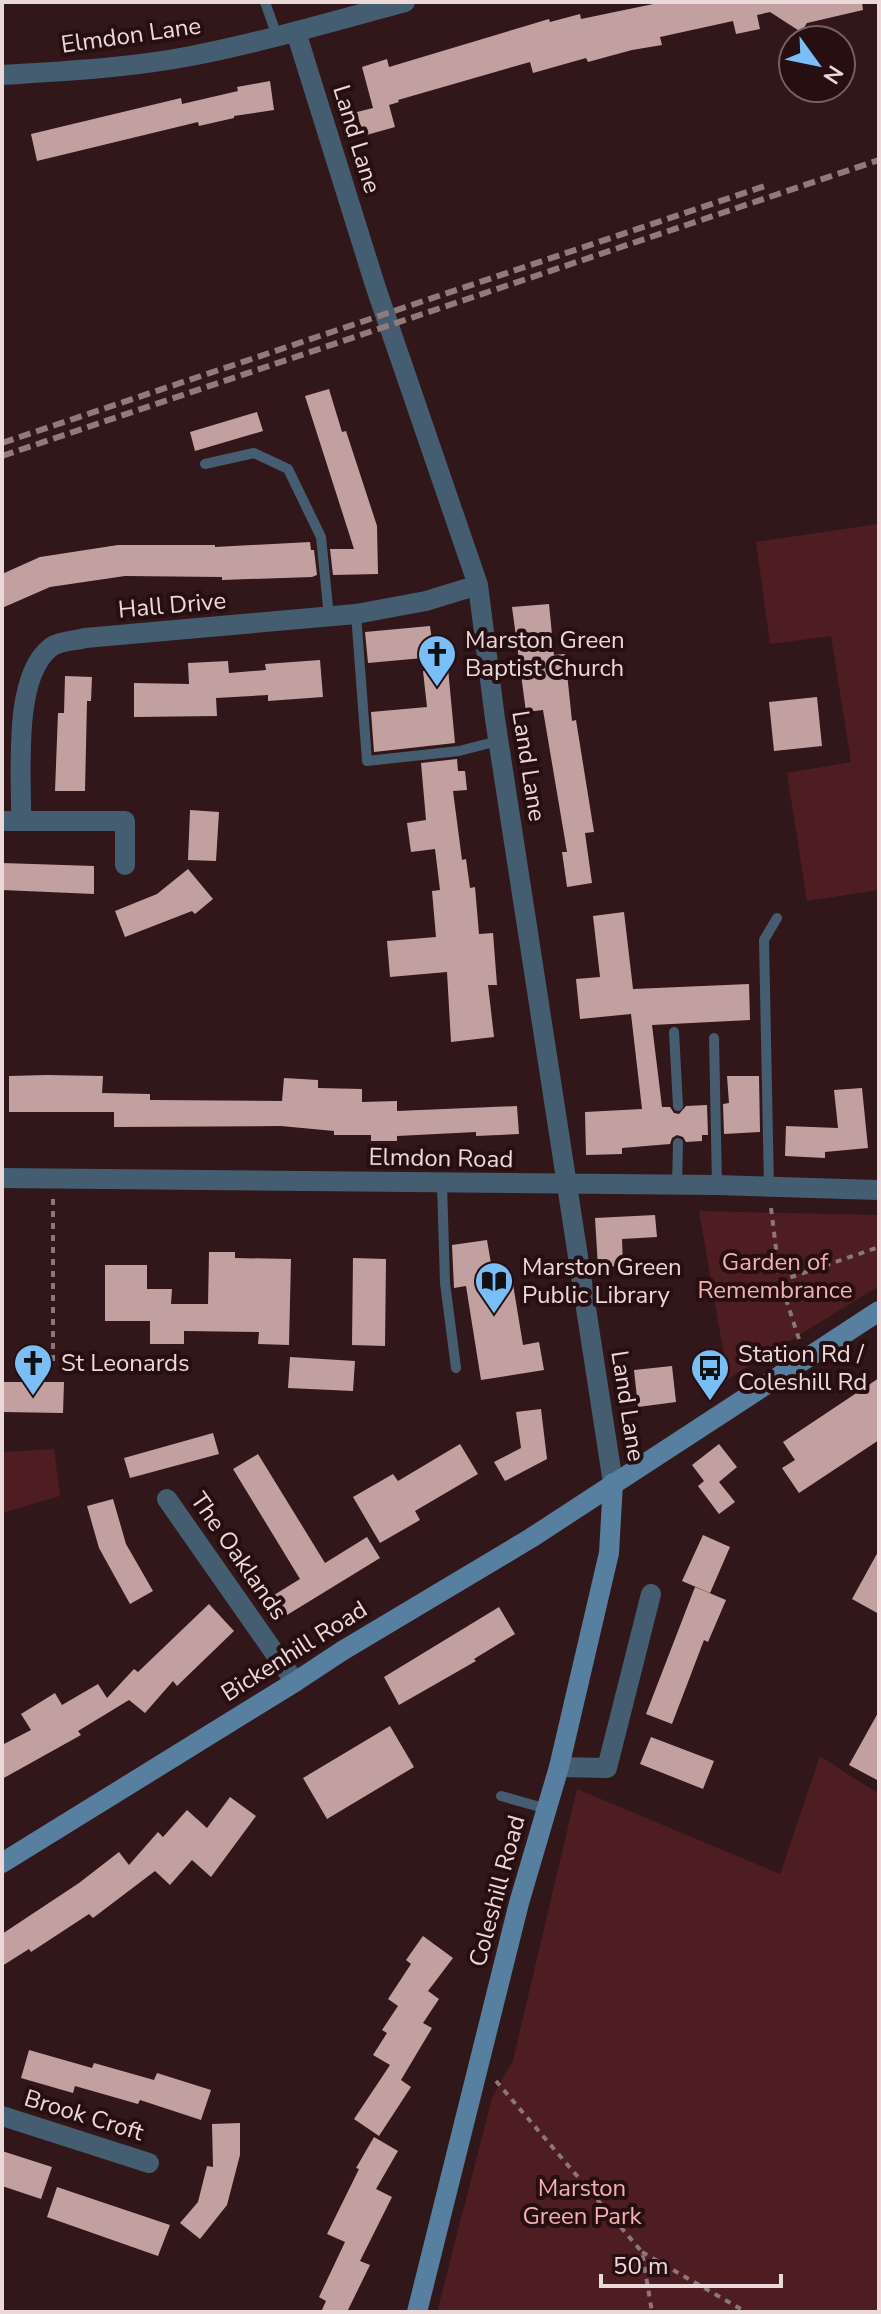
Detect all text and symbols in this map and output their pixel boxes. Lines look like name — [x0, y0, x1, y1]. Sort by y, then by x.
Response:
street label: Elmdon Lane — [59, 9, 203, 61]
north arrow — [777, 24, 857, 104]
text: N — [816, 59, 850, 89]
street label: Land Lane — [325, 81, 389, 197]
street label: Hall Drive — [117, 584, 227, 626]
place label: Marston Green Baptist Church — [465, 624, 625, 684]
church icon: Marston Green Baptist Church — [416, 633, 458, 688]
street label: Land Lane — [504, 708, 554, 824]
street label: Elmdon Road — [368, 1141, 514, 1175]
park label: Garden of Remembrance — [698, 1246, 852, 1306]
place label: Marston Green Public Library — [522, 1251, 682, 1311]
library icon: Marston Green Public Library — [473, 1260, 515, 1315]
place label: Station Rd / Coleshill Rd — [738, 1338, 867, 1398]
church icon: St Leonards — [12, 1342, 54, 1397]
place label: St Leonards — [61, 1347, 190, 1379]
bus stop icon: Station Rd / Coleshill Rd — [689, 1347, 731, 1402]
street label: Land Lane — [603, 1348, 653, 1464]
street label: The Oaklands — [183, 1486, 295, 1626]
street label: Bickenhill Road — [215, 1593, 373, 1709]
street label: Coleshill Road — [461, 1812, 533, 1970]
street label: Brook Croft — [20, 2082, 148, 2148]
park label: Marston Green Park — [522, 2172, 643, 2232]
scale bar — [601, 2238, 781, 2288]
text: 50 m — [613, 2250, 669, 2282]

